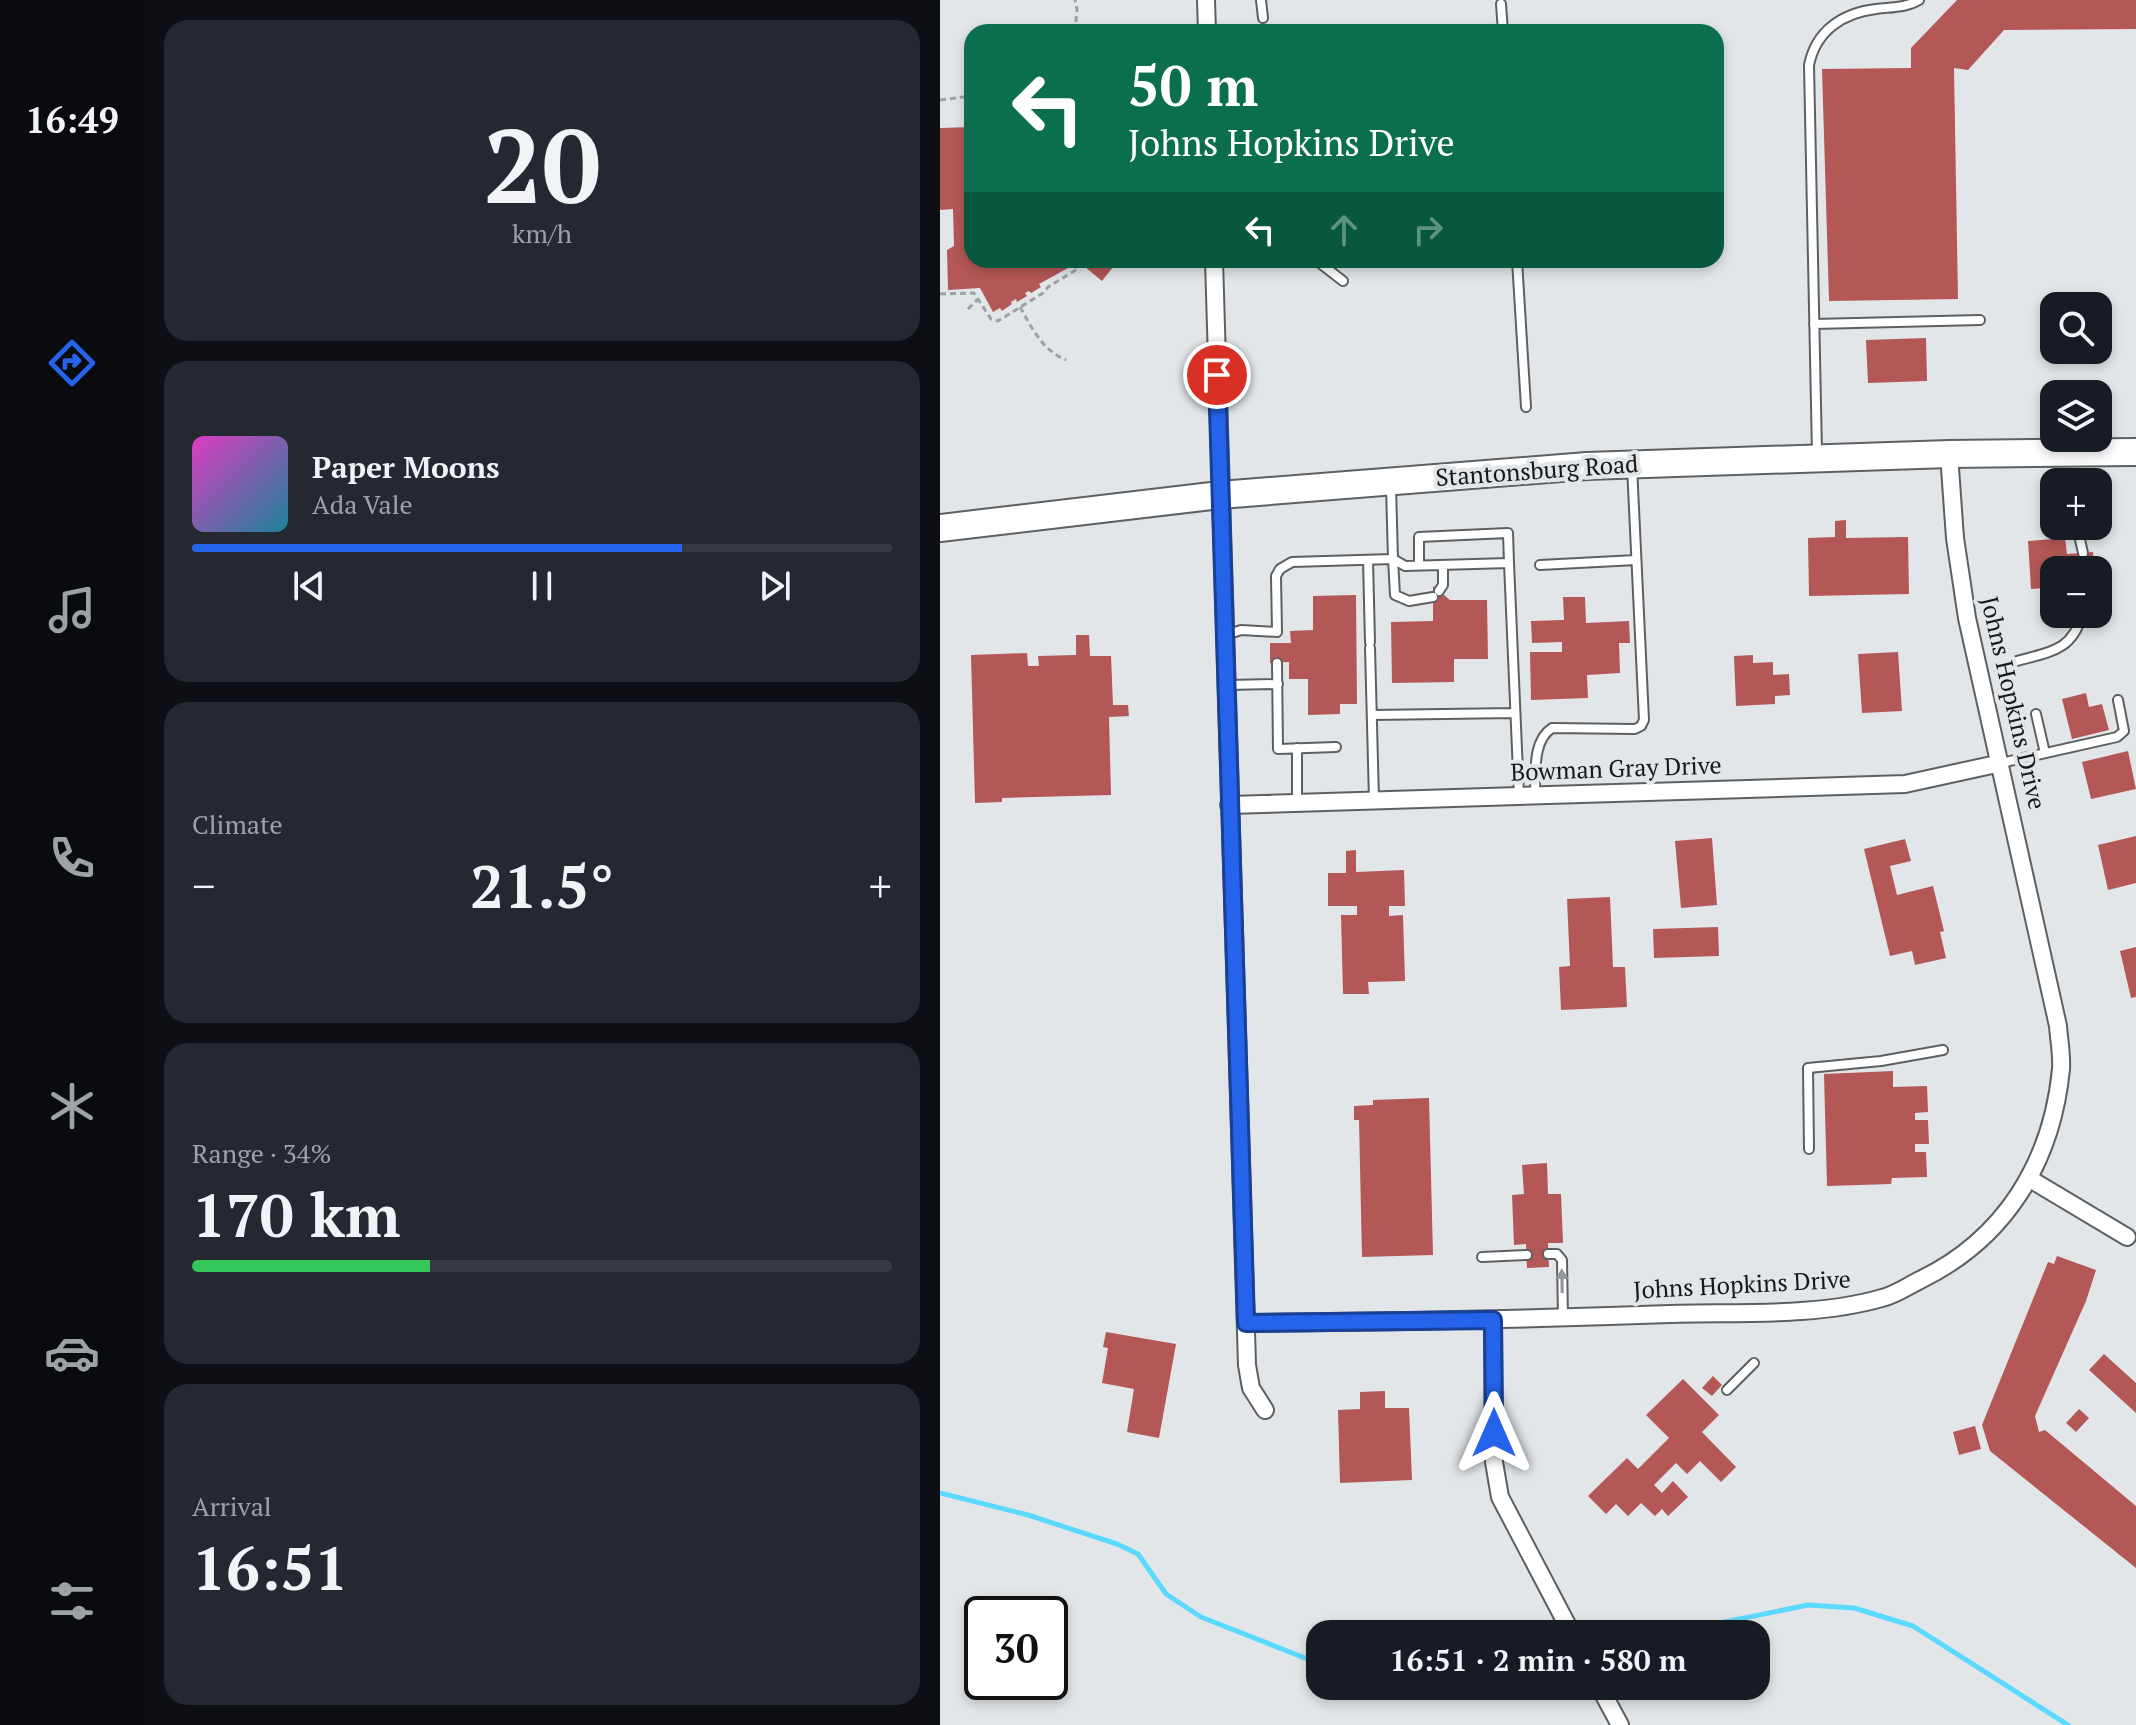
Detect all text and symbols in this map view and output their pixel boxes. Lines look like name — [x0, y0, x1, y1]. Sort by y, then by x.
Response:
text: 50 m — [1128, 48, 1258, 122]
icon: left — [996, 56, 1100, 160]
text: 20 — [483, 95, 601, 233]
text: 16:49 — [25, 96, 119, 143]
text: Johns Hopkins Drive — [1128, 119, 1455, 166]
icon: left — [1238, 208, 1282, 252]
icon: ahead — [1322, 208, 1366, 252]
icon: right — [1406, 208, 1450, 252]
text: km/h — [512, 216, 572, 250]
map controls — [2040, 292, 2112, 628]
button: search — [2040, 292, 2112, 364]
icon: directions — [44, 335, 100, 391]
pin — [1183, 341, 1251, 409]
icon: arrive — [1195, 353, 1239, 397]
button: layers — [2040, 380, 2112, 452]
text: Paper Moons — [312, 447, 500, 487]
street label: Stantonsburg Road — [1435, 447, 1639, 493]
button: + — [2040, 468, 2112, 540]
text: Ada Vale — [312, 487, 413, 521]
button: − — [2040, 556, 2112, 628]
icon: previous — [287, 564, 331, 608]
icon: pause — [520, 564, 564, 608]
icon: next — [753, 564, 797, 608]
icon: music — [44, 582, 100, 638]
street label: Johns Hopkins Drive — [1974, 593, 2054, 812]
street label: Bowman Gray Drive — [1510, 748, 1722, 788]
text: Climate — [192, 807, 283, 841]
icon: phone — [44, 830, 100, 886]
text: 21.5° — [470, 846, 614, 925]
text: − — [192, 856, 215, 915]
text: + — [869, 856, 892, 915]
icon: climate — [44, 1078, 100, 1134]
text: Range · 34% — [192, 1136, 331, 1170]
text: 170 km — [192, 1175, 400, 1254]
street label: Johns Hopkins Drive — [1632, 1262, 1851, 1306]
one-way arrow — [1556, 1268, 1568, 1293]
icon: car — [44, 1325, 100, 1381]
position arrow — [1452, 1391, 1536, 1475]
text: Arrival — [192, 1489, 272, 1523]
text: 16:51 — [192, 1528, 348, 1607]
icon: filters — [44, 1573, 100, 1629]
speed limit sign: 30 — [964, 1596, 1068, 1700]
text: 16:51 · 2 min · 580 m — [1390, 1640, 1686, 1680]

